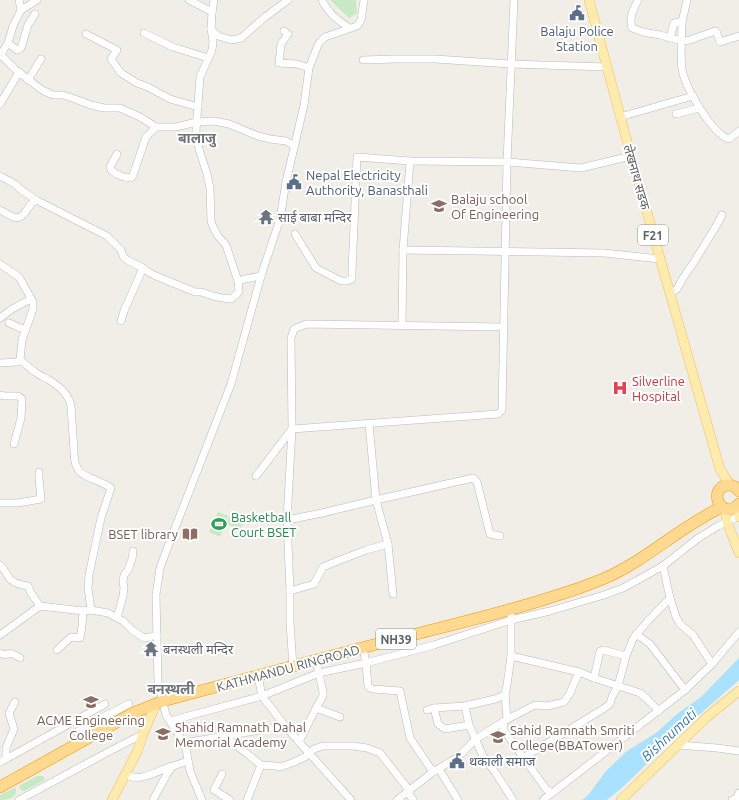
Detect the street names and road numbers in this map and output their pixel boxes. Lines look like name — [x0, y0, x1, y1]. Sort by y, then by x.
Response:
street label: लेखनाथ सडक — [621, 143, 653, 212]
road number: F21 — [638, 225, 668, 245]
road number: NH39 — [376, 629, 416, 649]
street label: KATHMANDU RINGROAD — [215, 642, 361, 694]

